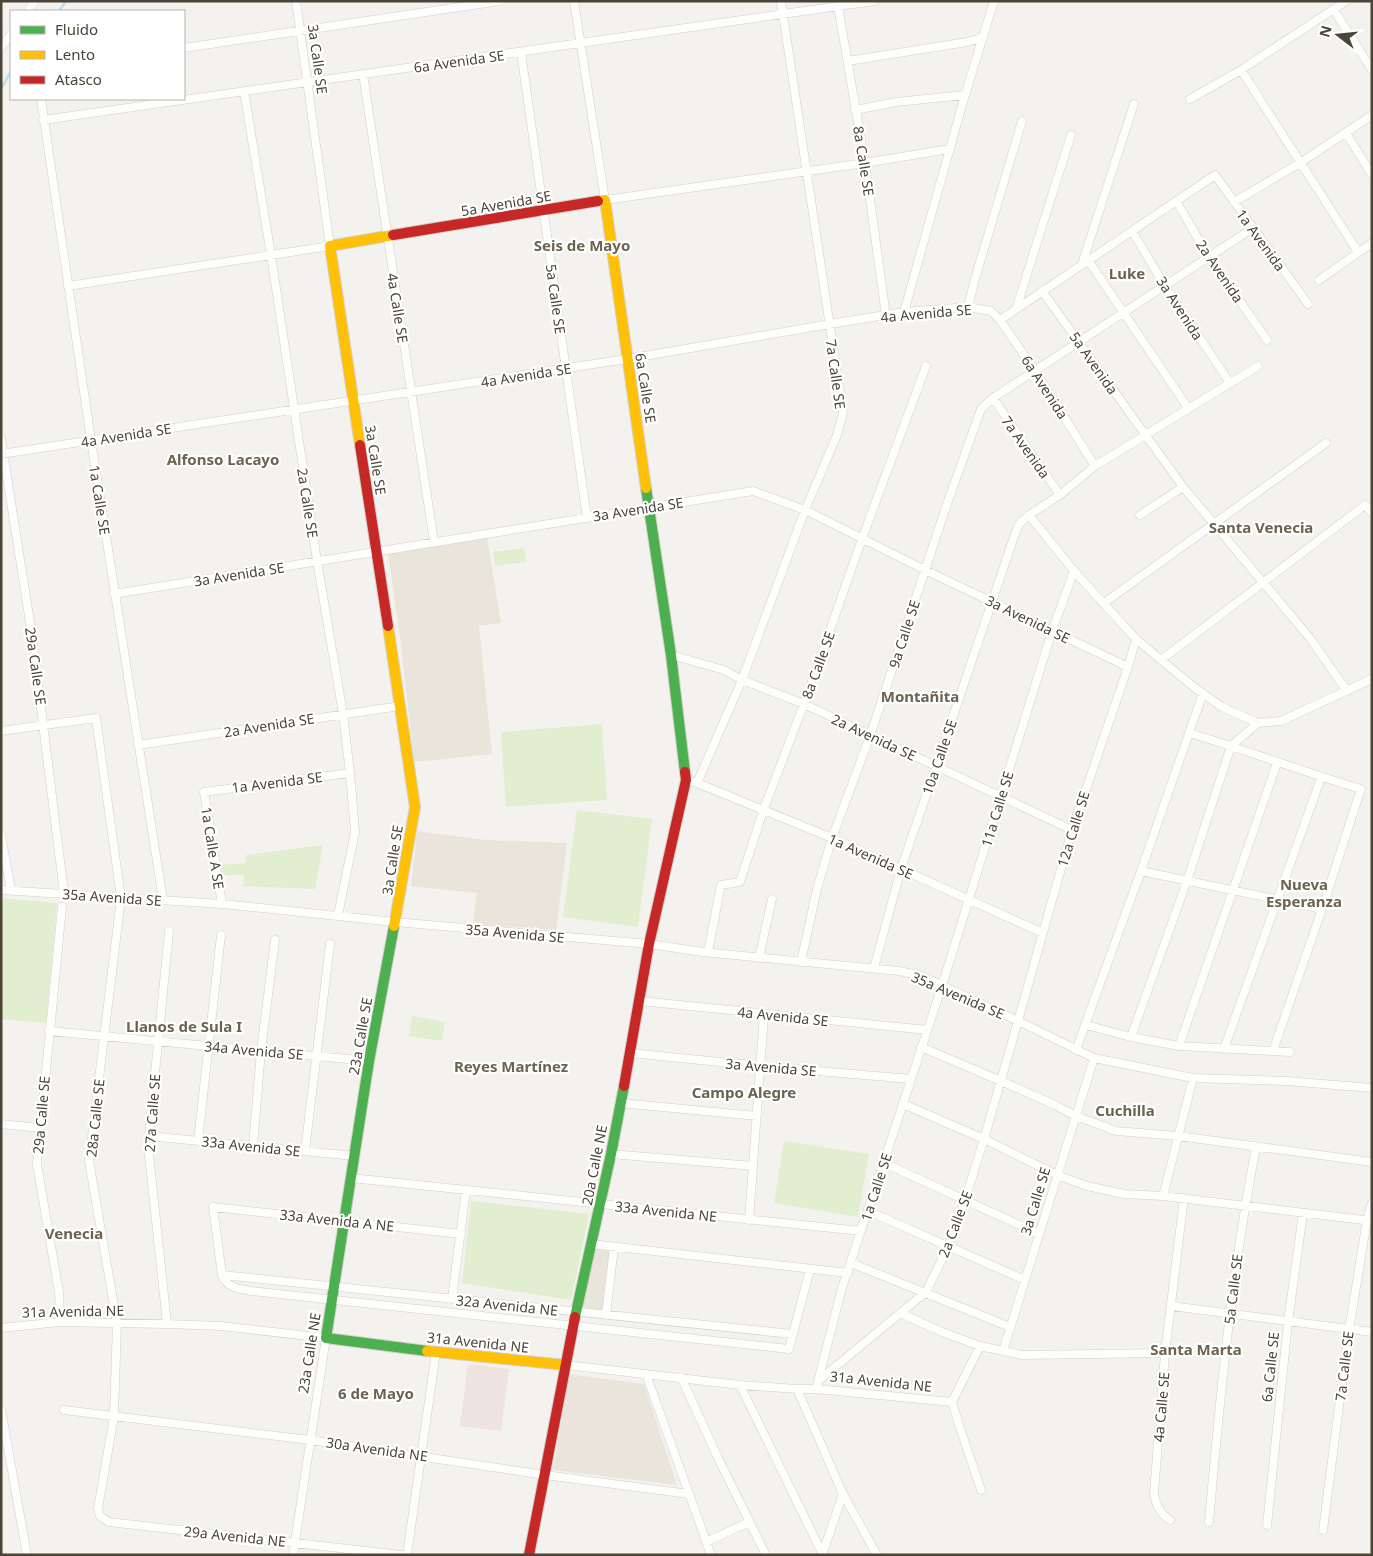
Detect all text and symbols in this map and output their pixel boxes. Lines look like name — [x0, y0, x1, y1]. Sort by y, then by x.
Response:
legend — [10, 10, 185, 100]
north arrow — [1313, 10, 1363, 60]
text: Fluido — [55, 19, 98, 39]
street label: 3a Calle SE — [304, 23, 332, 95]
text: N — [1314, 23, 1336, 39]
text: Lento — [55, 44, 95, 64]
street label: 6a Avenida SE — [412, 45, 506, 77]
text: Atasco — [55, 69, 102, 89]
street label: 8a Calle SE — [849, 125, 879, 197]
street label: 5a Avenida SE — [459, 186, 553, 220]
street label: 1a Avenida — [1232, 205, 1290, 275]
district label: Seis de Mayo — [534, 235, 630, 255]
street label: 2a Avenida — [1192, 236, 1248, 306]
street label: 5a Calle SE — [542, 263, 570, 335]
district label: Luke — [1109, 263, 1145, 283]
street label: 4a Calle SE — [383, 272, 413, 344]
street label: 3a Avenida — [1152, 273, 1208, 343]
street label: 4a Avenida SE — [880, 300, 972, 326]
street label: 5a Avenida — [1066, 328, 1122, 398]
street label: 7a Calle SE — [822, 338, 850, 410]
street label: 6a Calle SE — [631, 352, 661, 424]
street label: 6a Avenida — [1017, 352, 1073, 422]
street label: 4a Avenida SE — [479, 358, 573, 392]
street label: 7a Avenida — [998, 412, 1054, 482]
street label: 4a Avenida SE — [79, 418, 173, 452]
street label: 3a Calle SE — [361, 424, 391, 496]
district label: Alfonso Lacayo — [167, 449, 279, 469]
street label: 1a Calle SE — [85, 464, 115, 536]
street label: 2a Calle SE — [293, 467, 323, 539]
street label: 3a Avenida SE — [591, 492, 685, 526]
district label: Santa Venecia — [1209, 517, 1313, 537]
street label: 3a Avenida SE — [192, 557, 286, 591]
street label: 3a Avenida SE — [983, 590, 1073, 648]
street label: 9a Calle SE — [884, 598, 924, 670]
street label: 29a Calle SE — [21, 626, 51, 706]
street label: 8a Calle SE — [797, 629, 839, 701]
district label: Montañita — [881, 686, 959, 706]
street label: 2a Avenida SE — [222, 708, 316, 742]
street label: 2a Avenida SE — [829, 709, 919, 765]
street label: 10a Calle SE — [917, 717, 961, 797]
street label: 1a Avenida SE — [231, 767, 323, 797]
street label: 11a Calle SE — [976, 769, 1018, 849]
street label: 12a Calle SE — [1052, 789, 1094, 869]
street label: 1a Calle A SE — [197, 806, 229, 890]
street label: 3a Calle SE — [377, 824, 407, 896]
street label: 1a Avenida SE — [825, 829, 917, 883]
district label: Nueva Esperanza — [1266, 874, 1342, 911]
street label: 35a Avenida SE — [62, 884, 162, 910]
street label: 35a Avenida SE — [465, 919, 565, 947]
street label: 35a Avenida SE — [909, 967, 1007, 1023]
street label: 23a Calle SE — [344, 996, 376, 1076]
street label: 4a Avenida SE — [737, 1002, 829, 1030]
district label: Llanos de Sula I — [126, 1016, 242, 1036]
street label: 34a Avenida SE — [204, 1036, 304, 1064]
street label: 3a Avenida SE — [725, 1054, 817, 1080]
district label: Reyes Martínez — [454, 1056, 568, 1076]
street label: 27a Calle SE — [140, 1073, 164, 1153]
street label: 29a Calle SE — [28, 1075, 54, 1155]
street label: 28a Calle SE — [81, 1078, 109, 1158]
district label: Campo Alegre — [692, 1082, 796, 1102]
district label: Cuchilla — [1095, 1100, 1155, 1120]
street label: 20a Calle NE — [577, 1123, 611, 1207]
street label: 33a Avenida SE — [201, 1131, 301, 1161]
street label: 1a Calle SE — [856, 1151, 896, 1223]
street label: 3a Calle SE — [1016, 1165, 1054, 1237]
street label: 2a Calle SE — [934, 1188, 976, 1260]
street label: 33a Avenida NE — [614, 1196, 718, 1226]
street label: 33a Avenida A NE — [279, 1205, 395, 1235]
district label: Venecia — [45, 1223, 103, 1243]
street label: 5a Calle SE — [1219, 1253, 1247, 1325]
street label: 32a Avenida NE — [455, 1290, 559, 1320]
street label: 31a Avenida NE — [22, 1301, 124, 1321]
street label: 23a Calle NE — [293, 1311, 325, 1395]
street label: 31a Avenida NE — [426, 1327, 530, 1357]
street label: 7a Calle SE — [1330, 1330, 1358, 1402]
street label: 6a Calle SE — [1257, 1331, 1283, 1403]
district label: Santa Marta — [1150, 1339, 1242, 1359]
street label: 31a Avenida NE — [829, 1366, 933, 1396]
street label: 4a Calle SE — [1148, 1371, 1174, 1443]
district label: 6 de Mayo — [338, 1383, 414, 1403]
street label: 30a Avenida NE — [325, 1432, 429, 1466]
street label: 29a Avenida NE — [183, 1521, 287, 1551]

